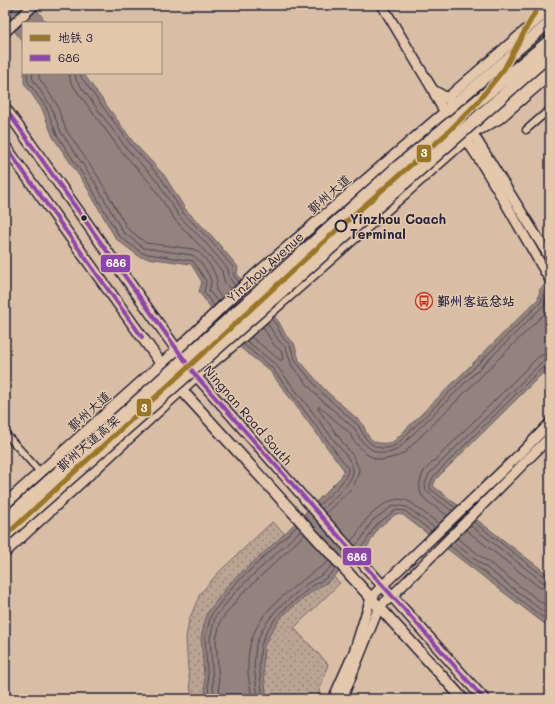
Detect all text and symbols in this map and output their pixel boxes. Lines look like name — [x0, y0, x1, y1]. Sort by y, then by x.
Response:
legend — [22, 22, 162, 74]
text: 地铁 3 — [58, 29, 93, 45]
text: 686 — [58, 49, 80, 65]
line badge: 3 — [416, 144, 432, 163]
text: 3 — [421, 145, 428, 160]
street label: 鄞州大道 — [303, 170, 354, 217]
place label: Yinzhou Coach Terminal — [350, 210, 447, 242]
unlabelled marker — [79, 213, 89, 223]
marker: Yinzhou Coach Terminal — [334, 219, 348, 233]
street label: Yinzhou Avenue — [222, 227, 307, 306]
line badge: 686 — [100, 254, 131, 273]
text: 686 — [106, 255, 126, 270]
bus stop icon: 鄞州客运总站 — [414, 291, 434, 311]
place label: 鄞州客运总站 — [437, 292, 515, 309]
street label: Ningnan Road South — [200, 361, 296, 468]
street label: 鄞州大道 — [64, 387, 114, 434]
line badge: 3 — [136, 398, 152, 417]
text: 3 — [141, 400, 148, 415]
street label: 鄞州大道高架 — [53, 411, 123, 475]
line badge: 686 — [342, 547, 372, 566]
text: 686 — [347, 549, 367, 564]

